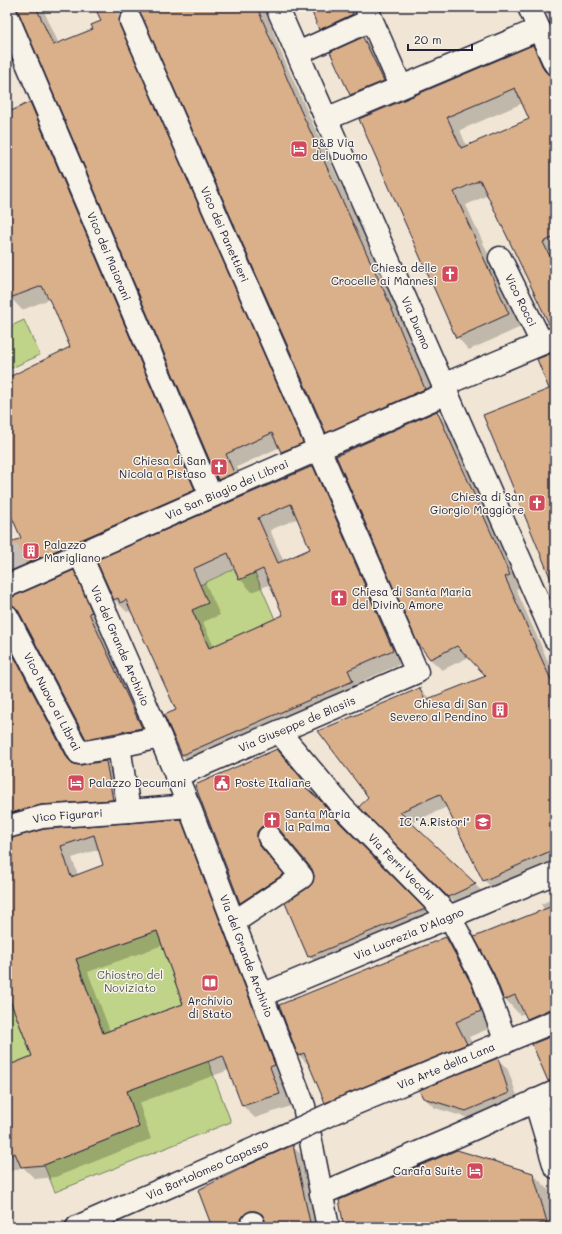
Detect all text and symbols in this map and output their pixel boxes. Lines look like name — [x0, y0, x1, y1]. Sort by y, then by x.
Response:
scale bar — [408, 26, 472, 52]
text: 20 m — [414, 31, 442, 47]
place label: B&B Via del Duomo — [312, 135, 368, 163]
hotel icon: B&B Via del Duomo — [289, 139, 309, 159]
street label: Vico dei Panettieri — [198, 184, 253, 284]
street label: Vico dei Maiorani — [84, 209, 135, 303]
place label: Chiesa delle Crocelle ai Mannesi — [331, 260, 437, 288]
church icon: Chiesa delle Crocelle ai Mannesi — [440, 264, 460, 284]
street label: Vico Rocci — [502, 271, 541, 329]
street label: Via Duomo — [398, 294, 435, 352]
place label: Chiesa di San Nicola a Pistaso — [119, 453, 206, 481]
street label: Via San Biagio dei Librai — [163, 456, 291, 523]
church icon: Chiesa di San Nicola a Pistaso — [209, 457, 229, 477]
place label: Chiesa di San Giorgio Maggiore — [430, 489, 524, 517]
church icon: Chiesa di San Giorgio Maggiore — [527, 493, 547, 513]
place label: Palazzo Marigliano — [44, 537, 101, 565]
building icon: Palazzo Marigliano — [21, 541, 41, 561]
street label: Via del Grande Archivio — [88, 583, 154, 708]
place label: Chiesa di Santa Maria del Divino Amore — [352, 584, 472, 612]
church icon: Chiesa di Santa Maria del Divino Amore — [329, 588, 349, 608]
street label: Vico Nuovo ai Librai — [21, 650, 85, 753]
street label: Via Giuseppe de Blasiis — [236, 692, 358, 755]
place label: Chiesa di San Severo al Pendino — [390, 696, 487, 724]
building icon: Chiesa di San Severo al Pendino — [490, 700, 510, 720]
hotel icon: Palazzo Decumani — [66, 773, 86, 793]
public building icon: Poste Italiane — [212, 773, 232, 793]
place label: Palazzo Decumani — [89, 775, 186, 790]
place label: Poste Italiane — [235, 775, 311, 790]
street label: Vico Figurari — [31, 805, 103, 826]
place label: Santa Maria la Palma — [285, 806, 351, 834]
church icon: Santa Maria la Palma — [262, 810, 282, 830]
school or university icon: IC "A.Ristori" — [473, 812, 493, 832]
place label: IC "A.Ristori" — [399, 814, 470, 829]
street label: Via Ferri Vecchi — [365, 830, 438, 903]
street label: Via del Grande Archivio — [217, 892, 277, 1019]
street label: Via Lucrezia D'Alagno — [351, 904, 466, 963]
park label: Chiostro del Noviziato — [97, 967, 163, 995]
library icon: Archivio di Stato — [200, 973, 220, 993]
place label: Archivio di Stato — [188, 993, 233, 1021]
street label: Via Arte della Lana — [395, 1039, 497, 1092]
street label: Via Bartolomeo Capasso — [143, 1136, 271, 1203]
hotel icon: Carafa Suite — [465, 1161, 485, 1181]
place label: Carafa Suite — [393, 1163, 462, 1178]

